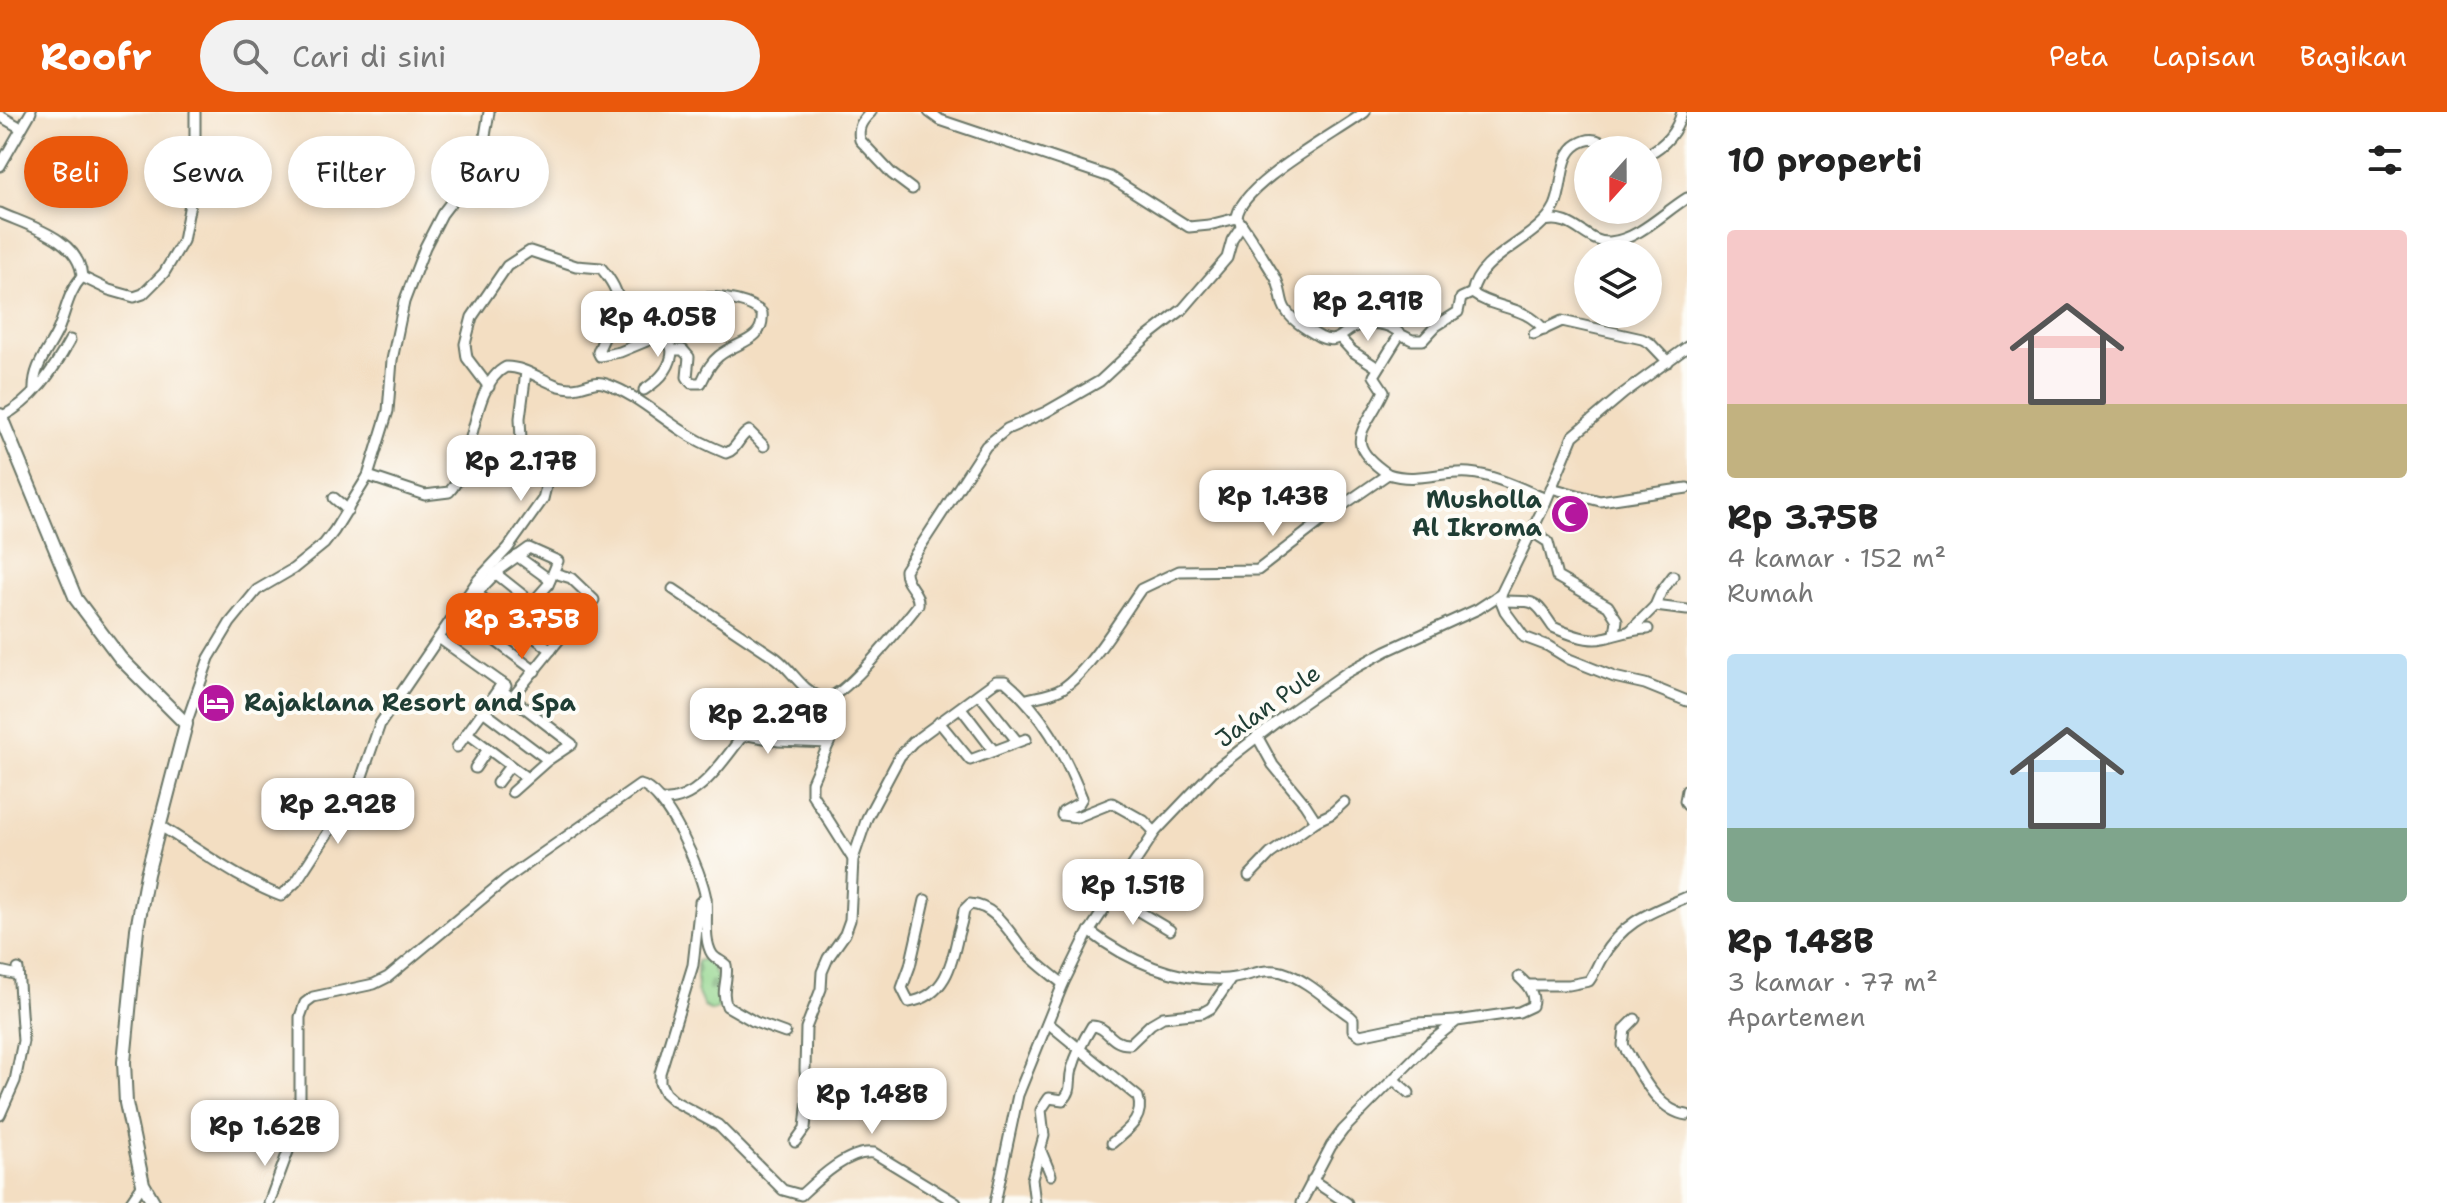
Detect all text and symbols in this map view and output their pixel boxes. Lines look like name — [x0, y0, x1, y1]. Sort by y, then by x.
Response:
search box — [200, 20, 760, 92]
text: Roofr — [40, 31, 152, 82]
icon: search — [228, 34, 272, 78]
text: Cari di sini — [292, 36, 446, 77]
text: Peta — [2049, 37, 2108, 75]
text: Lapisan — [2152, 37, 2256, 75]
text: Bagikan — [2300, 37, 2407, 75]
chip: Beli — [24, 136, 128, 208]
chip: Sewa — [144, 136, 272, 208]
chip: Filter — [288, 136, 415, 208]
chip: Baru — [431, 136, 549, 208]
north arrow — [1574, 136, 1662, 224]
map controls — [1574, 136, 1662, 328]
text: 10 properti — [1727, 137, 1922, 183]
icon: filters — [2363, 138, 2407, 182]
button: layers — [1574, 240, 1662, 328]
pin: Rp 2.91B — [1285, 275, 1451, 343]
icon: home — [1995, 282, 2139, 426]
text: Rp 2.91B — [1312, 283, 1424, 318]
pin: Rp 4.05B — [575, 291, 741, 359]
text: Rp 4.05B — [599, 299, 717, 334]
pin: Rp 2.17B — [438, 435, 604, 503]
text: Rp 2.17B — [465, 443, 577, 478]
pin: Rp 1.43B — [1190, 470, 1356, 538]
text: Rp 1.43B — [1217, 478, 1329, 513]
place label: Musholla Al Ikroma — [1412, 484, 1543, 544]
mosque icon: Musholla Al Ikroma — [1549, 493, 1591, 535]
text: Rp 3.75B — [1727, 494, 1879, 540]
text: 4 kamar · 152 m² — [1727, 540, 1946, 575]
text: Rumah — [1727, 575, 1814, 610]
pin: Rp 3.75B — [439, 593, 605, 661]
text: Rp 3.75B — [464, 601, 580, 636]
street label: Jalan Pule — [1209, 657, 1327, 755]
hotel icon: Rajaklana Resort and Spa — [195, 682, 237, 724]
place label: Rajaklana Resort and Spa — [244, 687, 577, 719]
pin: Rp 2.29B — [685, 688, 851, 756]
text: Rp 2.29B — [708, 696, 828, 731]
icon: home — [1995, 706, 2139, 850]
pin: Rp 2.92B — [255, 778, 421, 846]
text: Rp 2.92B — [279, 786, 397, 821]
pin: Rp 1.51B — [1050, 859, 1216, 927]
text: Rp 1.51B — [1080, 867, 1186, 902]
text: Rp 1.48B — [1727, 918, 1874, 964]
text: 3 kamar · 77 m² — [1727, 964, 1938, 999]
text: Apartemen — [1727, 999, 1866, 1034]
pin: Rp 1.48B — [789, 1068, 955, 1136]
text: Rp 1.48B — [816, 1076, 928, 1111]
pin: Rp 1.62B — [182, 1100, 348, 1168]
text: Rp 1.62B — [209, 1108, 321, 1143]

